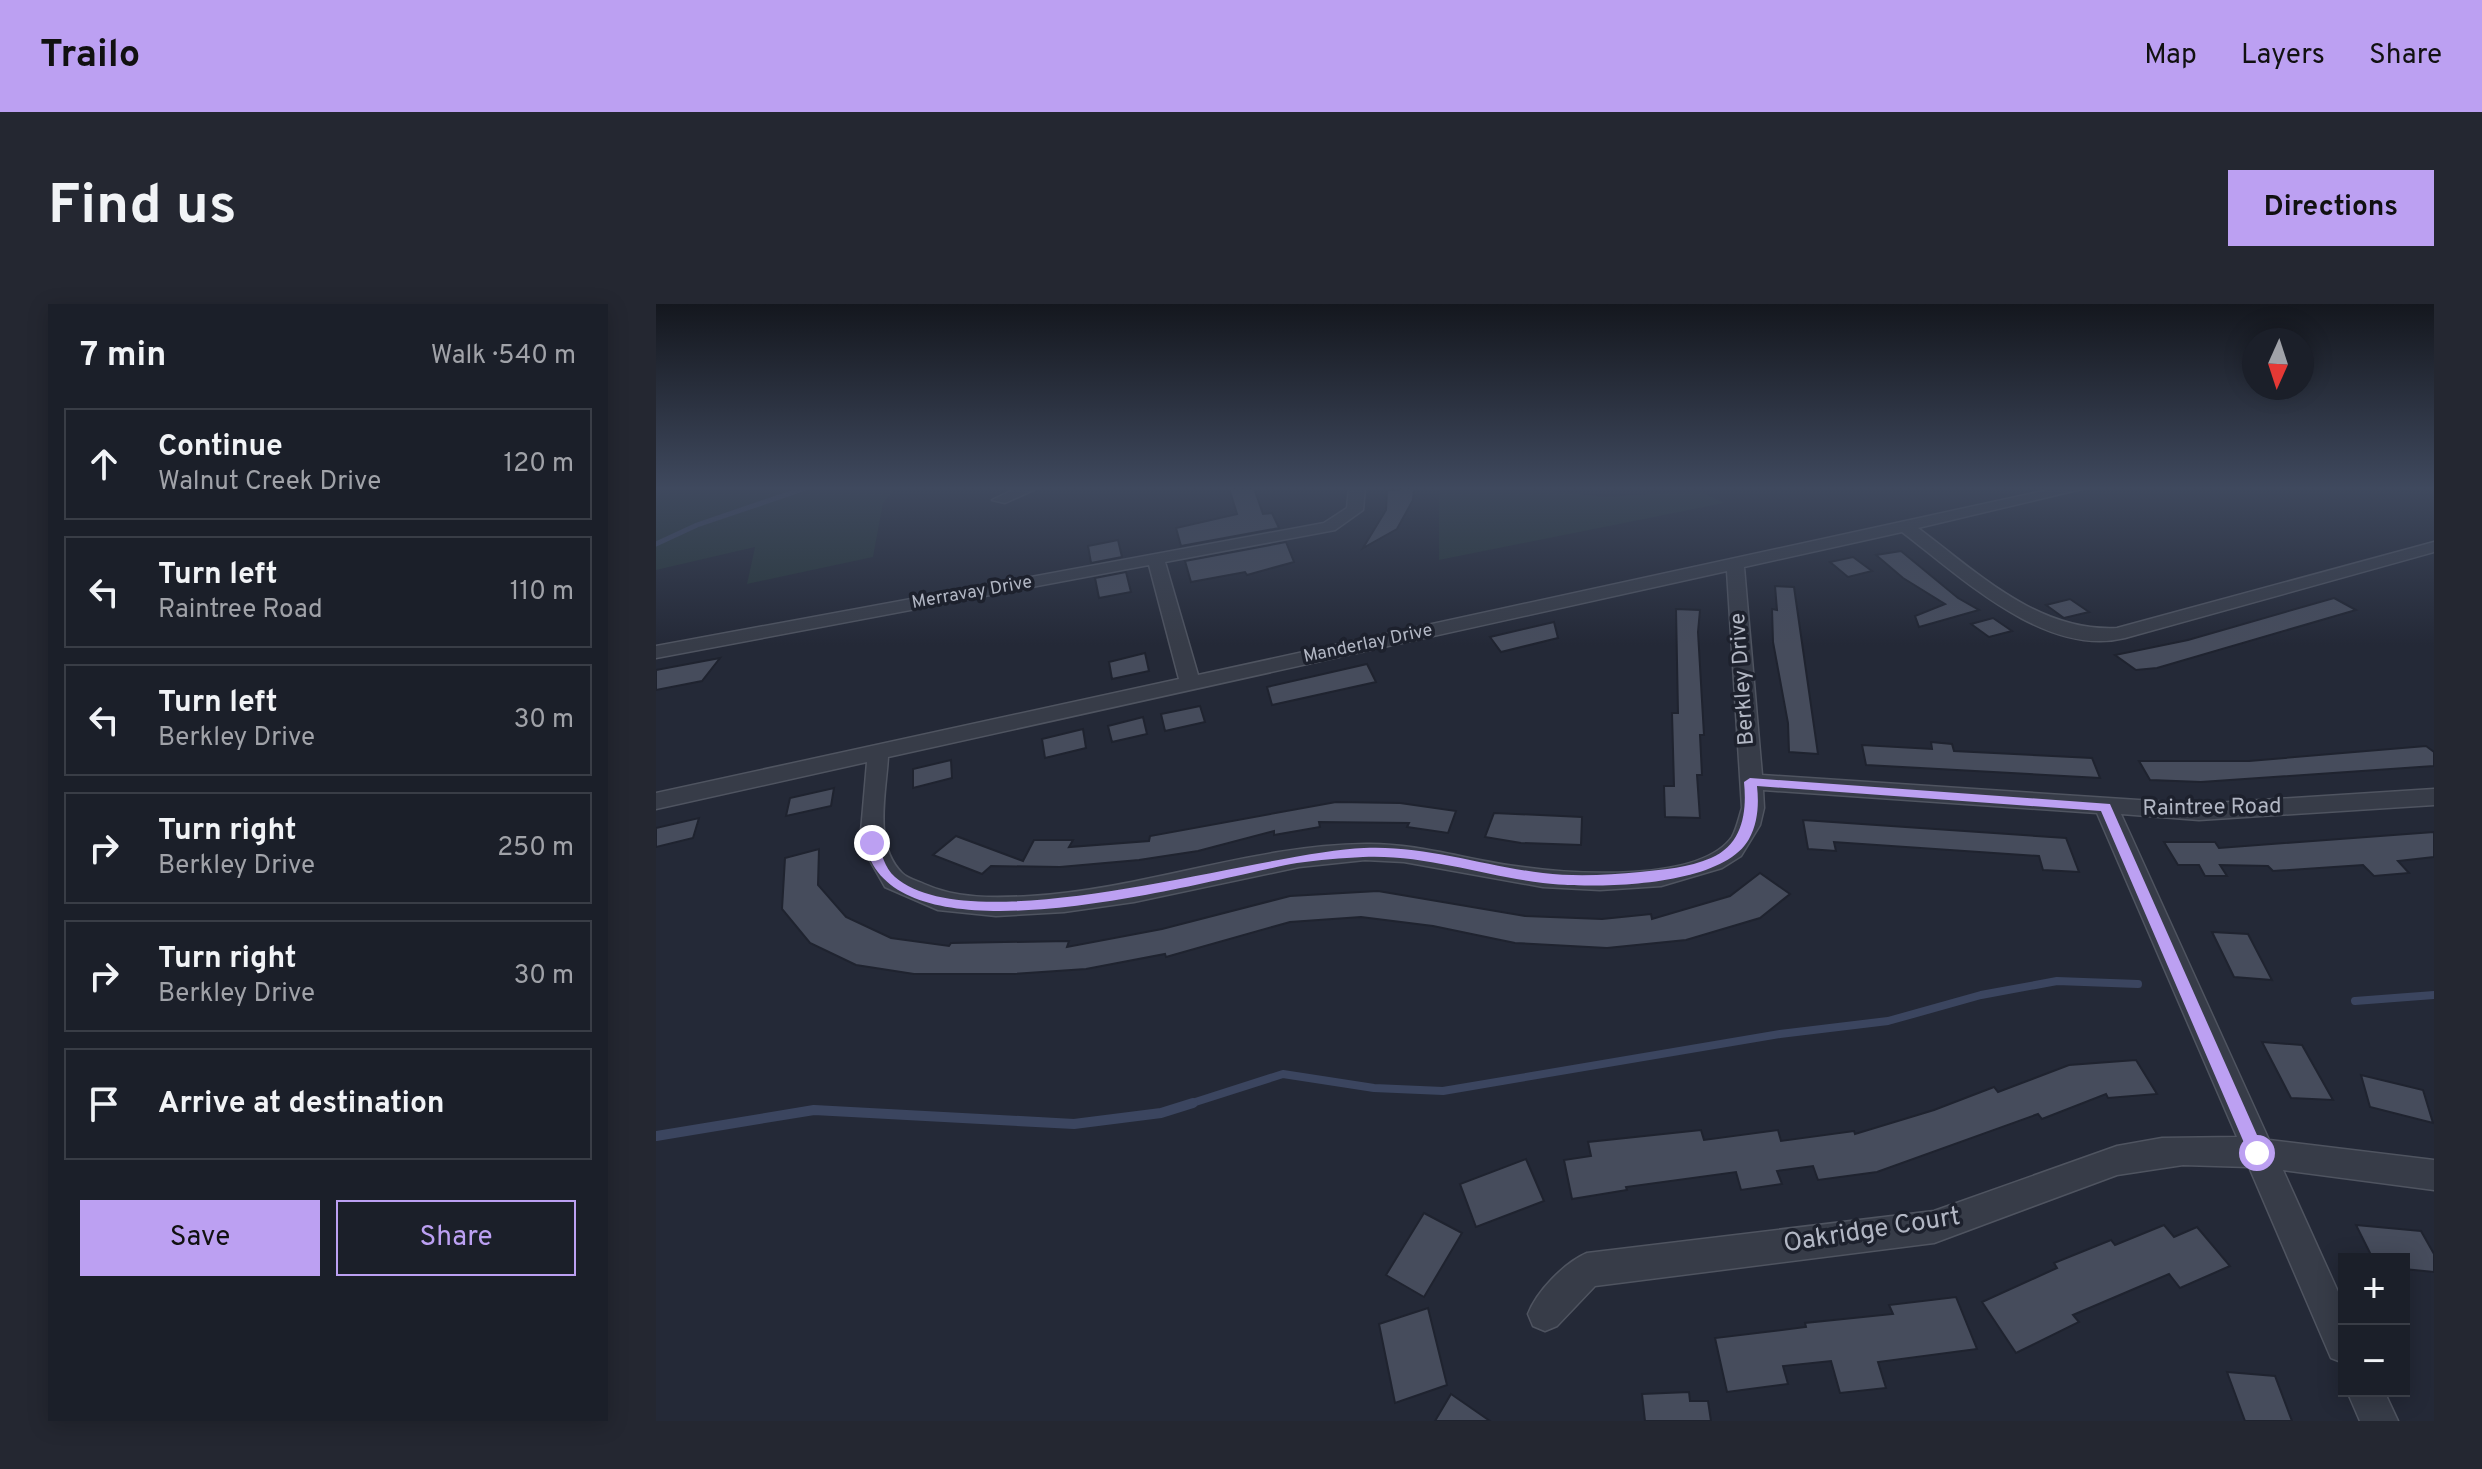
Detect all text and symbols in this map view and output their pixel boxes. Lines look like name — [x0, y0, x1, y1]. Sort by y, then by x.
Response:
text: Trailo — [40, 32, 140, 81]
text: Map — [2144, 38, 2197, 74]
text: Layers — [2241, 38, 2325, 74]
text: Share — [2369, 38, 2442, 74]
button: Directions — [2228, 170, 2434, 246]
text: Find us — [48, 173, 237, 243]
north arrow — [2242, 328, 2314, 400]
text: 7 min — [80, 335, 166, 378]
text: Walk · 540 m — [431, 340, 576, 373]
text: Continue — [158, 429, 283, 466]
icon: ahead — [82, 442, 126, 486]
text: 120 m — [504, 448, 574, 481]
text: Walnut Creek Drive — [158, 466, 381, 499]
text: Turn left — [158, 557, 278, 594]
icon: left — [82, 570, 126, 614]
street label: Merravay Drive — [910, 571, 1034, 615]
text: 110 m — [510, 576, 574, 609]
text: Raintree Road — [158, 594, 323, 627]
street label: Berkley Drive — [1725, 612, 1761, 746]
street label: Manderlay Drive — [1301, 619, 1435, 669]
text: Turn left — [158, 685, 278, 722]
icon: left — [82, 698, 126, 742]
text: 30 m — [514, 704, 574, 737]
text: Berkley Drive — [158, 722, 315, 755]
street label: Raintree Road — [2142, 793, 2282, 823]
text: Turn right — [158, 813, 296, 850]
route end — [854, 825, 890, 861]
icon: right — [82, 826, 126, 870]
text: 250 m — [497, 832, 574, 865]
text: Berkley Drive — [158, 850, 315, 883]
text: Turn right — [158, 941, 296, 978]
icon: right — [82, 954, 126, 998]
text: 30 m — [514, 960, 574, 993]
text: Berkley Drive — [158, 978, 315, 1011]
icon: arrive — [82, 1082, 126, 1126]
text: Arrive at destination — [158, 1086, 444, 1123]
route start — [2239, 1135, 2275, 1171]
button: Save — [80, 1200, 320, 1276]
button: Share — [336, 1200, 576, 1276]
street label: Oakridge Court — [1781, 1201, 1963, 1261]
map controls — [2338, 1253, 2410, 1397]
button: + — [2338, 1253, 2410, 1325]
button: − — [2338, 1325, 2410, 1397]

